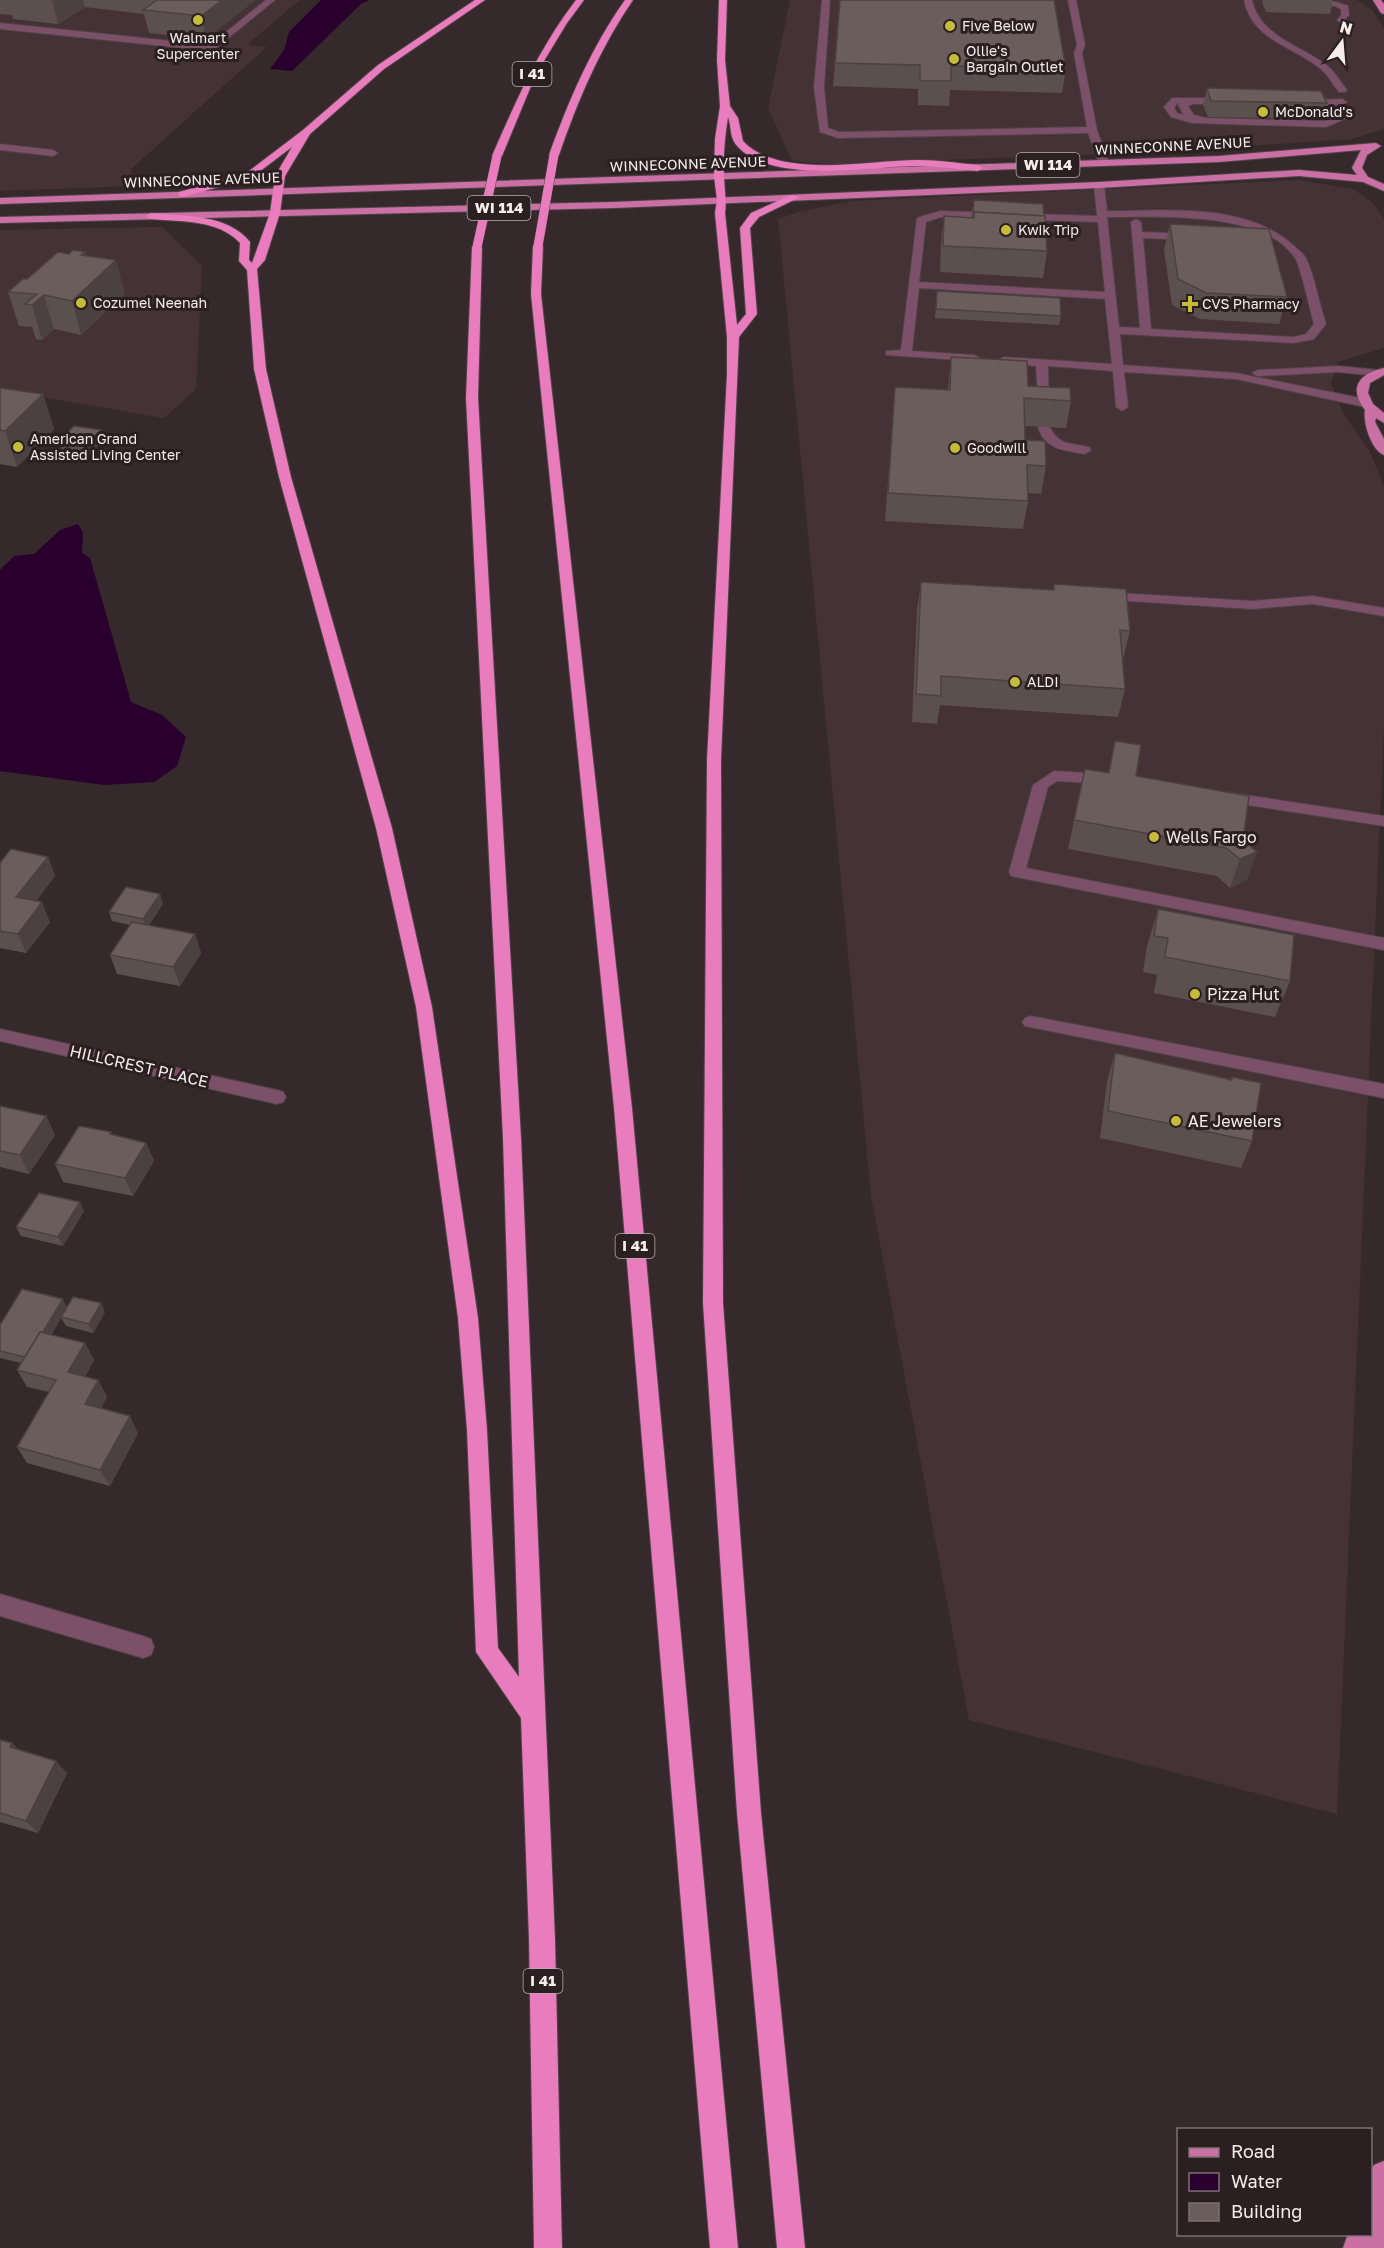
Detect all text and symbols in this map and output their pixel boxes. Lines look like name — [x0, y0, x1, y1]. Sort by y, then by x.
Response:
north arrow — [1312, 12, 1372, 72]
marker: Walmart Supercenter — [191, 13, 205, 27]
text: N — [1338, 16, 1355, 39]
place label: Five Below — [962, 17, 1035, 34]
marker: Five Below — [943, 19, 957, 33]
place label: Walmart Supercenter — [157, 29, 240, 62]
place label: Ollie's Bargain Outlet — [966, 42, 1063, 75]
marker: Ollie's Bargain Outlet — [947, 52, 961, 66]
road number: I 41 — [512, 62, 552, 86]
place label: McDonald's — [1275, 103, 1353, 120]
marker: McDonald's — [1256, 105, 1270, 119]
street label: WINNECONNE AVENUE — [1095, 133, 1251, 158]
street label: WINNECONNE AVENUE — [610, 152, 766, 175]
road number: WI 114 — [1016, 153, 1080, 177]
street label: WINNECONNE AVENUE — [124, 168, 280, 191]
road number: WI 114 — [468, 196, 530, 220]
place label: Kwik Trip — [1018, 221, 1079, 238]
marker: Kwik Trip — [999, 223, 1013, 237]
place label: Cozumel Neenah — [93, 294, 207, 311]
place label: CVS Pharmacy — [1202, 295, 1300, 312]
marker: Cozumel Neenah — [74, 296, 88, 310]
marker: CVS Pharmacy — [1183, 297, 1197, 311]
place label: American Grand Assisted Living Center — [30, 430, 181, 463]
place label: Goodwill — [967, 439, 1026, 456]
marker: American Grand Assisted Living Center — [11, 440, 25, 454]
marker: Goodwill — [948, 441, 962, 455]
place label: ALDI — [1027, 673, 1059, 690]
marker: ALDI — [1008, 675, 1022, 689]
place label: Wells Fargo — [1166, 827, 1256, 847]
marker: Wells Fargo — [1147, 830, 1161, 844]
place label: Pizza Hut — [1207, 984, 1280, 1004]
marker: Pizza Hut — [1188, 987, 1202, 1001]
street label: HILLCREST PLACE — [68, 1040, 210, 1092]
place label: AE Jewelers — [1188, 1111, 1282, 1131]
marker: AE Jewelers — [1169, 1114, 1183, 1128]
road number: I 41 — [616, 1234, 654, 1258]
road number: I 41 — [524, 1969, 562, 1993]
legend — [1177, 2128, 1372, 2236]
text: Road — [1231, 2140, 1275, 2162]
text: Water — [1231, 2170, 1282, 2192]
text: Building — [1231, 2200, 1302, 2222]

